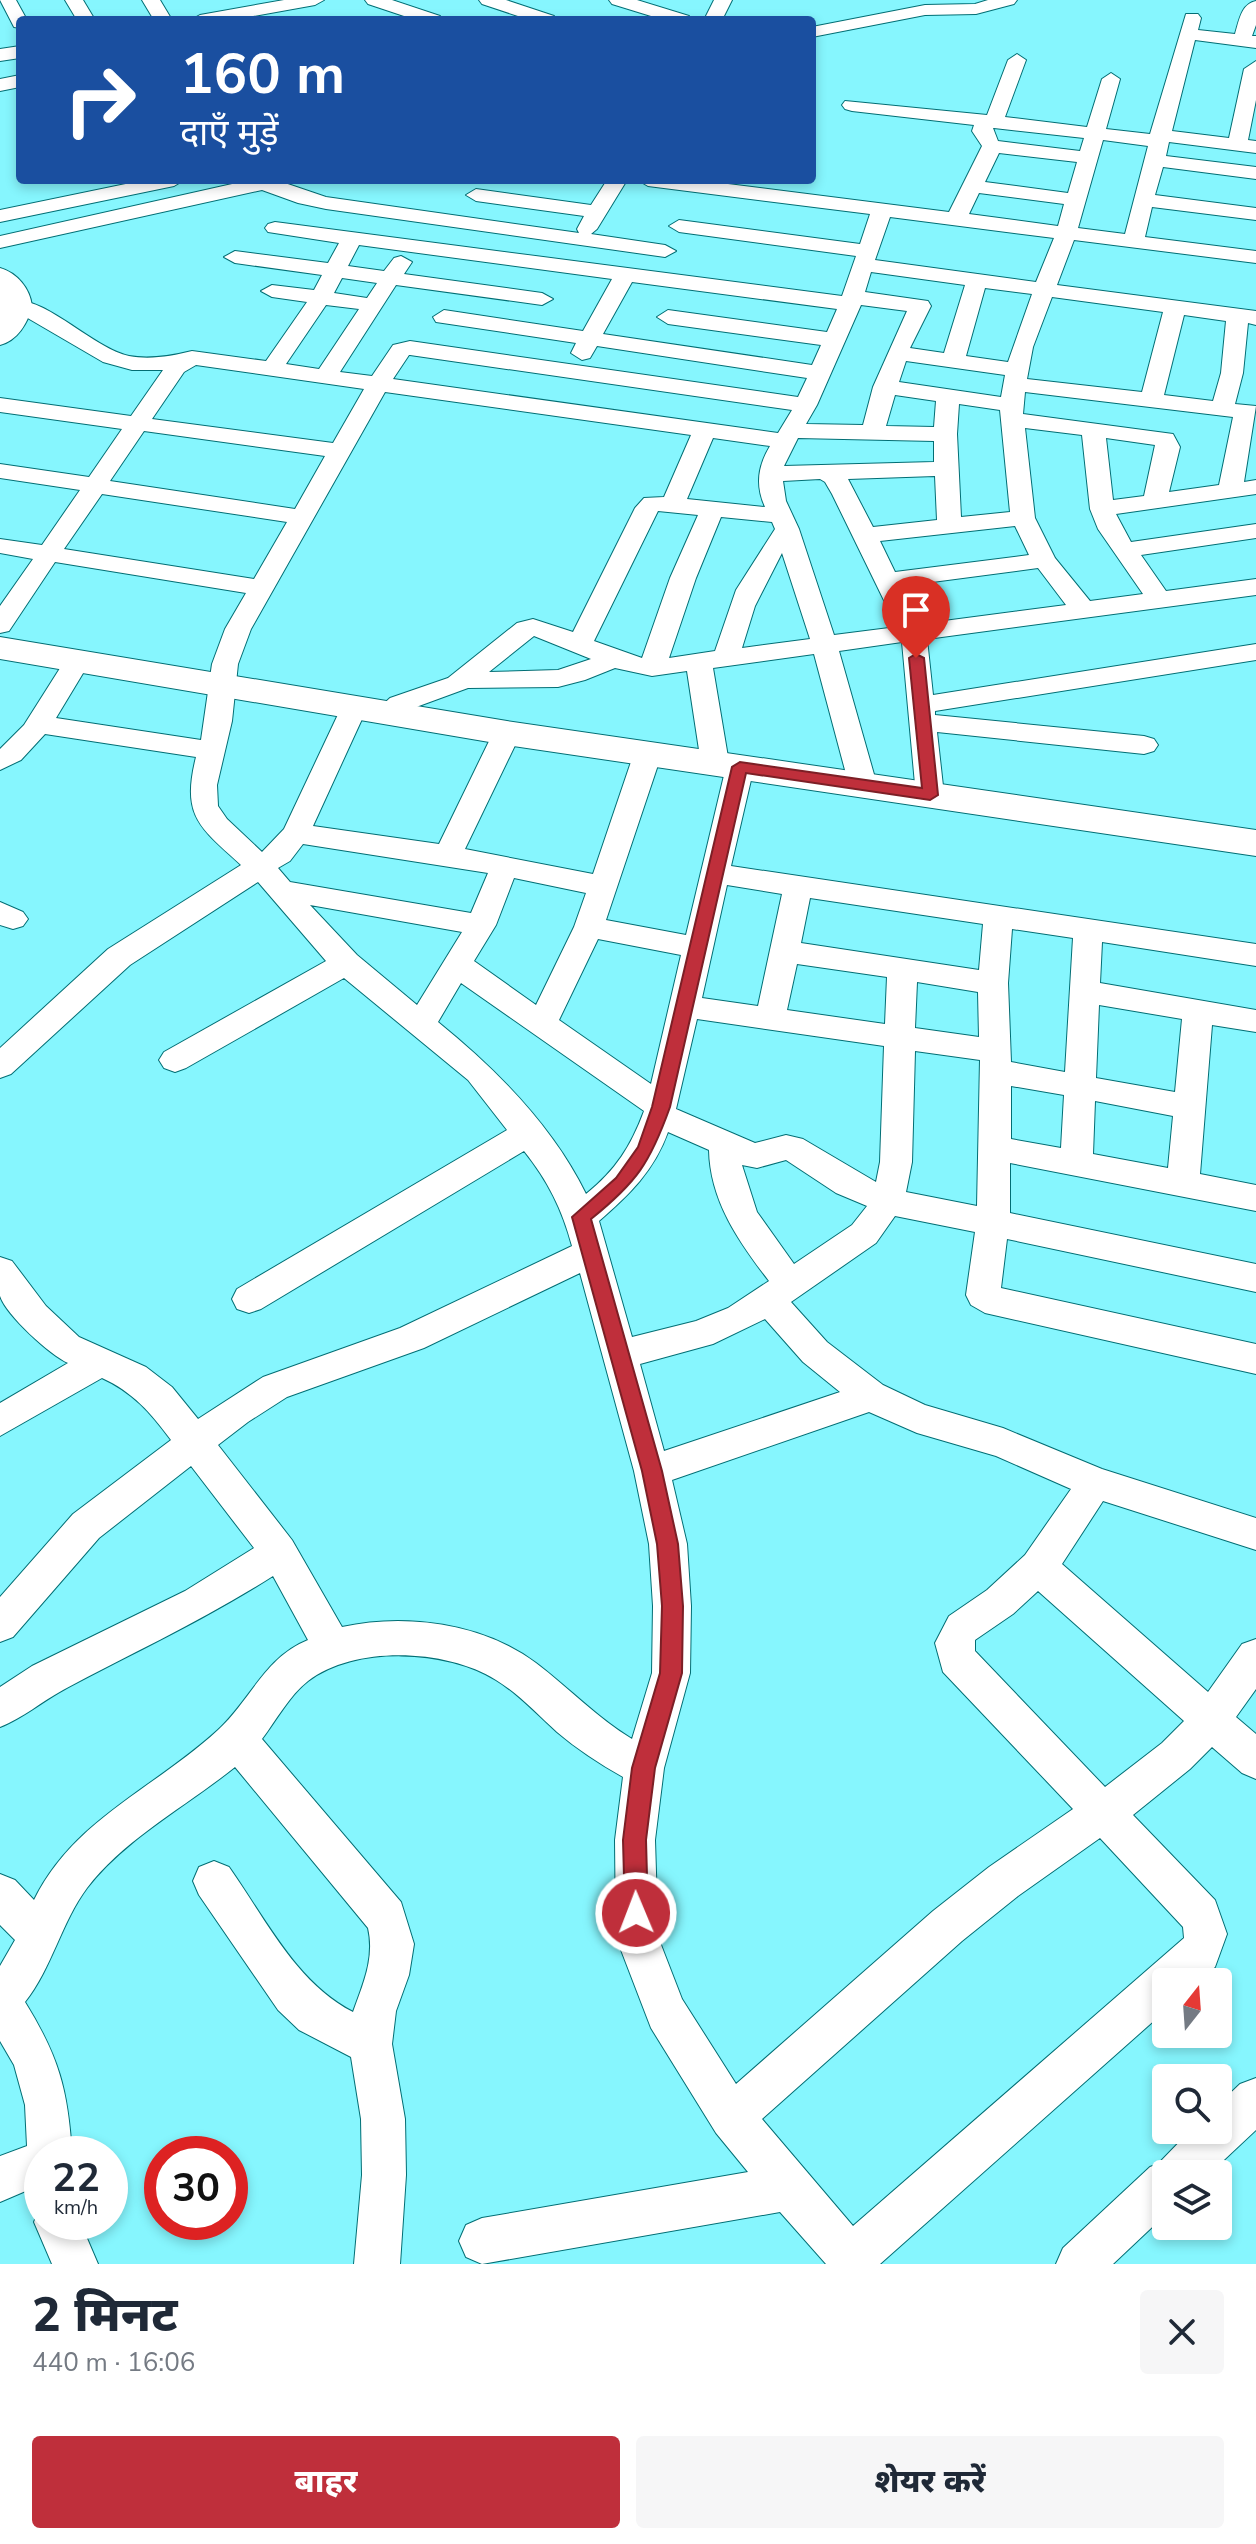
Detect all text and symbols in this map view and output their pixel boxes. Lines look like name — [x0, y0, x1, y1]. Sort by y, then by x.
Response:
text: 160 m — [180, 36, 345, 113]
icon: right — [48, 48, 152, 152]
text: दाएँ मुड़ें — [180, 109, 278, 158]
pin — [882, 576, 950, 658]
icon: arrive — [894, 588, 938, 632]
position arrow — [594, 1871, 678, 1955]
north arrow — [1152, 1968, 1232, 2048]
map controls — [1152, 1968, 1232, 2240]
button: search — [1152, 2064, 1232, 2144]
speed limit sign: 30 — [144, 2136, 248, 2240]
text: 22 — [52, 2151, 100, 2205]
button: layers — [1152, 2160, 1232, 2240]
text: km/h — [54, 2194, 98, 2221]
text: 2 मिनट — [32, 2282, 178, 2348]
button: close — [1140, 2290, 1224, 2374]
text: 440 m · 16:06 — [32, 2345, 195, 2380]
button: बाहर — [32, 2436, 620, 2528]
button: शेयर करें — [636, 2436, 1224, 2528]

